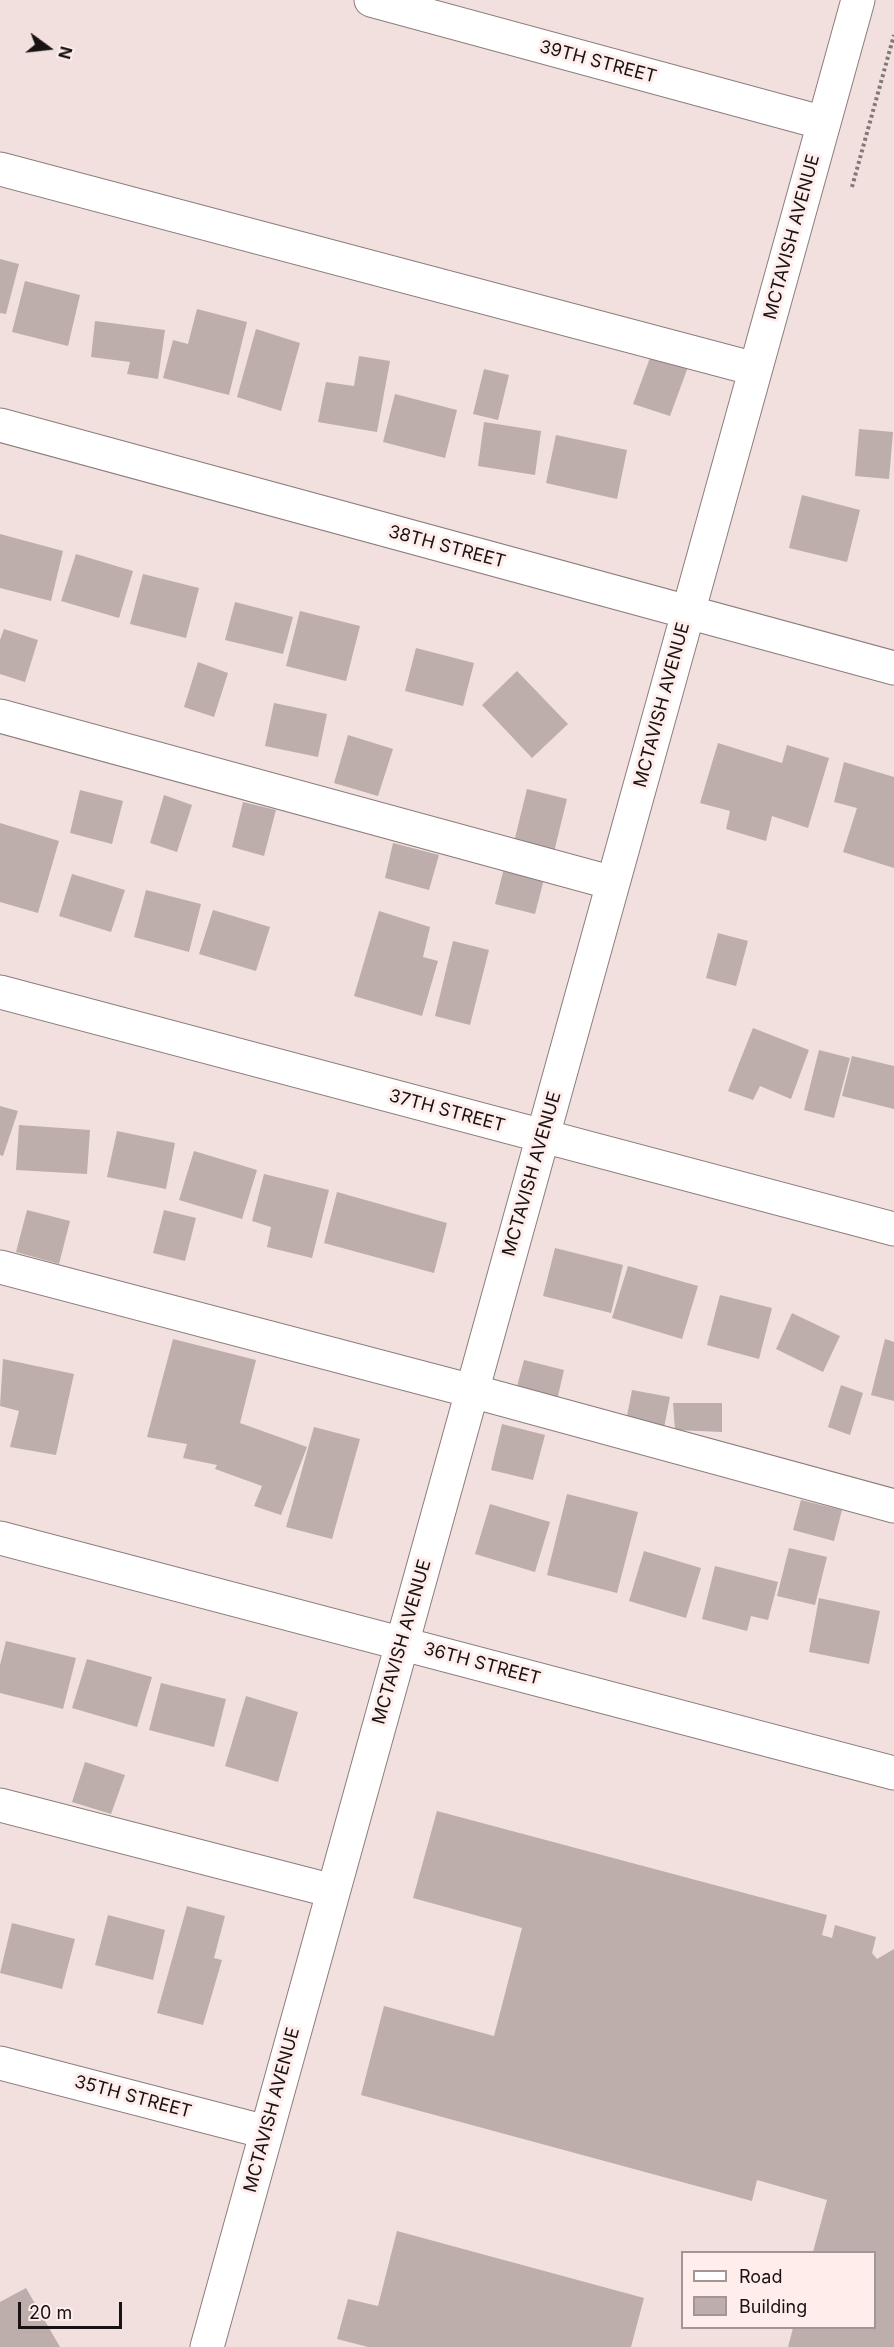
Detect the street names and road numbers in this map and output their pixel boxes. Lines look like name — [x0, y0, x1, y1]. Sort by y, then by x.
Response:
street label: 39TH STREET — [537, 36, 659, 88]
street label: MCTAVISH AVENUE — [760, 152, 824, 322]
street label: 38TH STREET — [386, 521, 508, 573]
street label: MCTAVISH AVENUE — [630, 620, 694, 790]
street label: 37TH STREET — [387, 1085, 507, 1137]
street label: MCTAVISH AVENUE — [498, 1089, 566, 1259]
street label: MCTAVISH AVENUE — [368, 1557, 436, 1727]
street label: 36TH STREET — [421, 1638, 543, 1690]
street label: MCTAVISH AVENUE — [240, 2025, 304, 2195]
street label: 35TH STREET — [72, 2071, 194, 2123]

